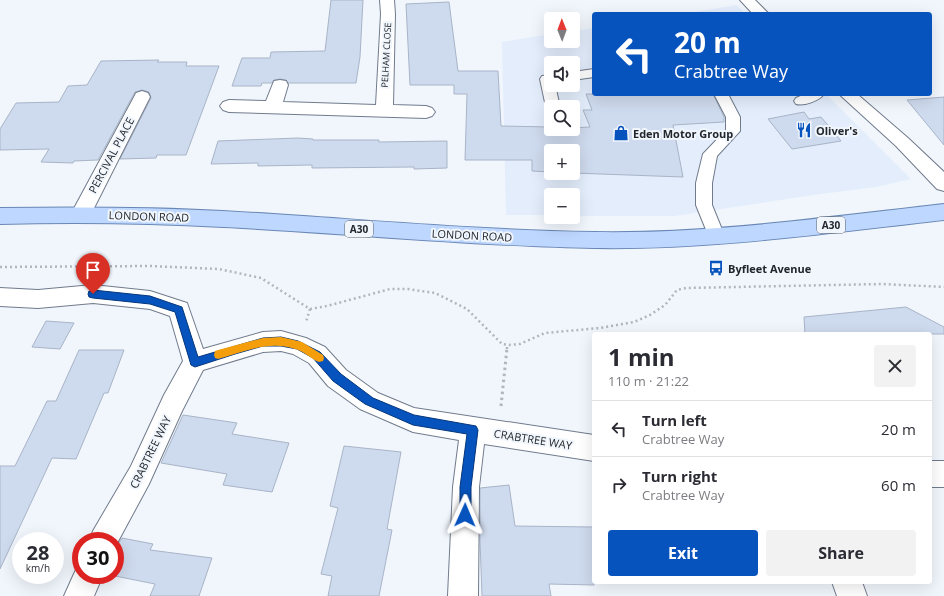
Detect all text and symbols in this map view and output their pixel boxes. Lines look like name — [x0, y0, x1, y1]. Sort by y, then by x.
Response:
north arrow — [544, 12, 580, 48]
map controls — [544, 12, 580, 224]
street label: PELHAM CLOSE — [378, 22, 394, 88]
text: 20 m — [674, 23, 741, 61]
icon: left — [608, 28, 660, 80]
button: sound — [544, 56, 580, 92]
text: Crabtree Way — [674, 59, 788, 83]
button: search — [544, 100, 580, 136]
street label: PERCIVAL PLACE — [85, 114, 137, 196]
restaurant icon: Oliver's — [795, 121, 813, 139]
place label: Oliver's — [816, 123, 858, 138]
shop icon: Eden Motor Group — [612, 124, 630, 142]
place label: Eden Motor Group — [633, 126, 733, 141]
button: + — [544, 144, 580, 180]
button: − — [544, 188, 580, 224]
street label: LONDON ROAD — [108, 207, 190, 225]
road number: A30 — [817, 217, 845, 233]
road number: A30 — [345, 221, 373, 237]
street label: LONDON ROAD — [431, 225, 513, 245]
pin — [76, 253, 110, 294]
icon: arrive — [82, 259, 104, 281]
bus stop icon: Byfleet Avenue — [707, 259, 725, 277]
place label: Byfleet Avenue — [728, 261, 812, 276]
text: 1 min — [608, 340, 675, 373]
button: close — [874, 345, 916, 387]
text: 110 m · 21:22 — [608, 372, 689, 390]
text: Turn left — [642, 410, 707, 430]
street label: CRABTREE WAY — [126, 412, 174, 491]
icon: left — [608, 418, 630, 440]
text: 20 m — [881, 419, 916, 439]
street label: CRABTREE WAY — [493, 425, 574, 453]
text: Crabtree Way — [642, 430, 724, 448]
text: Turn right — [642, 466, 717, 486]
icon: right — [608, 474, 630, 496]
text: 60 m — [881, 475, 916, 495]
text: Crabtree Way — [642, 486, 724, 504]
position arrow — [444, 494, 486, 536]
button: Exit — [608, 530, 758, 576]
button: Share — [766, 530, 916, 576]
speed limit sign: 30 — [72, 532, 124, 584]
text: 28 — [27, 539, 49, 566]
text: km/h — [26, 561, 50, 575]

